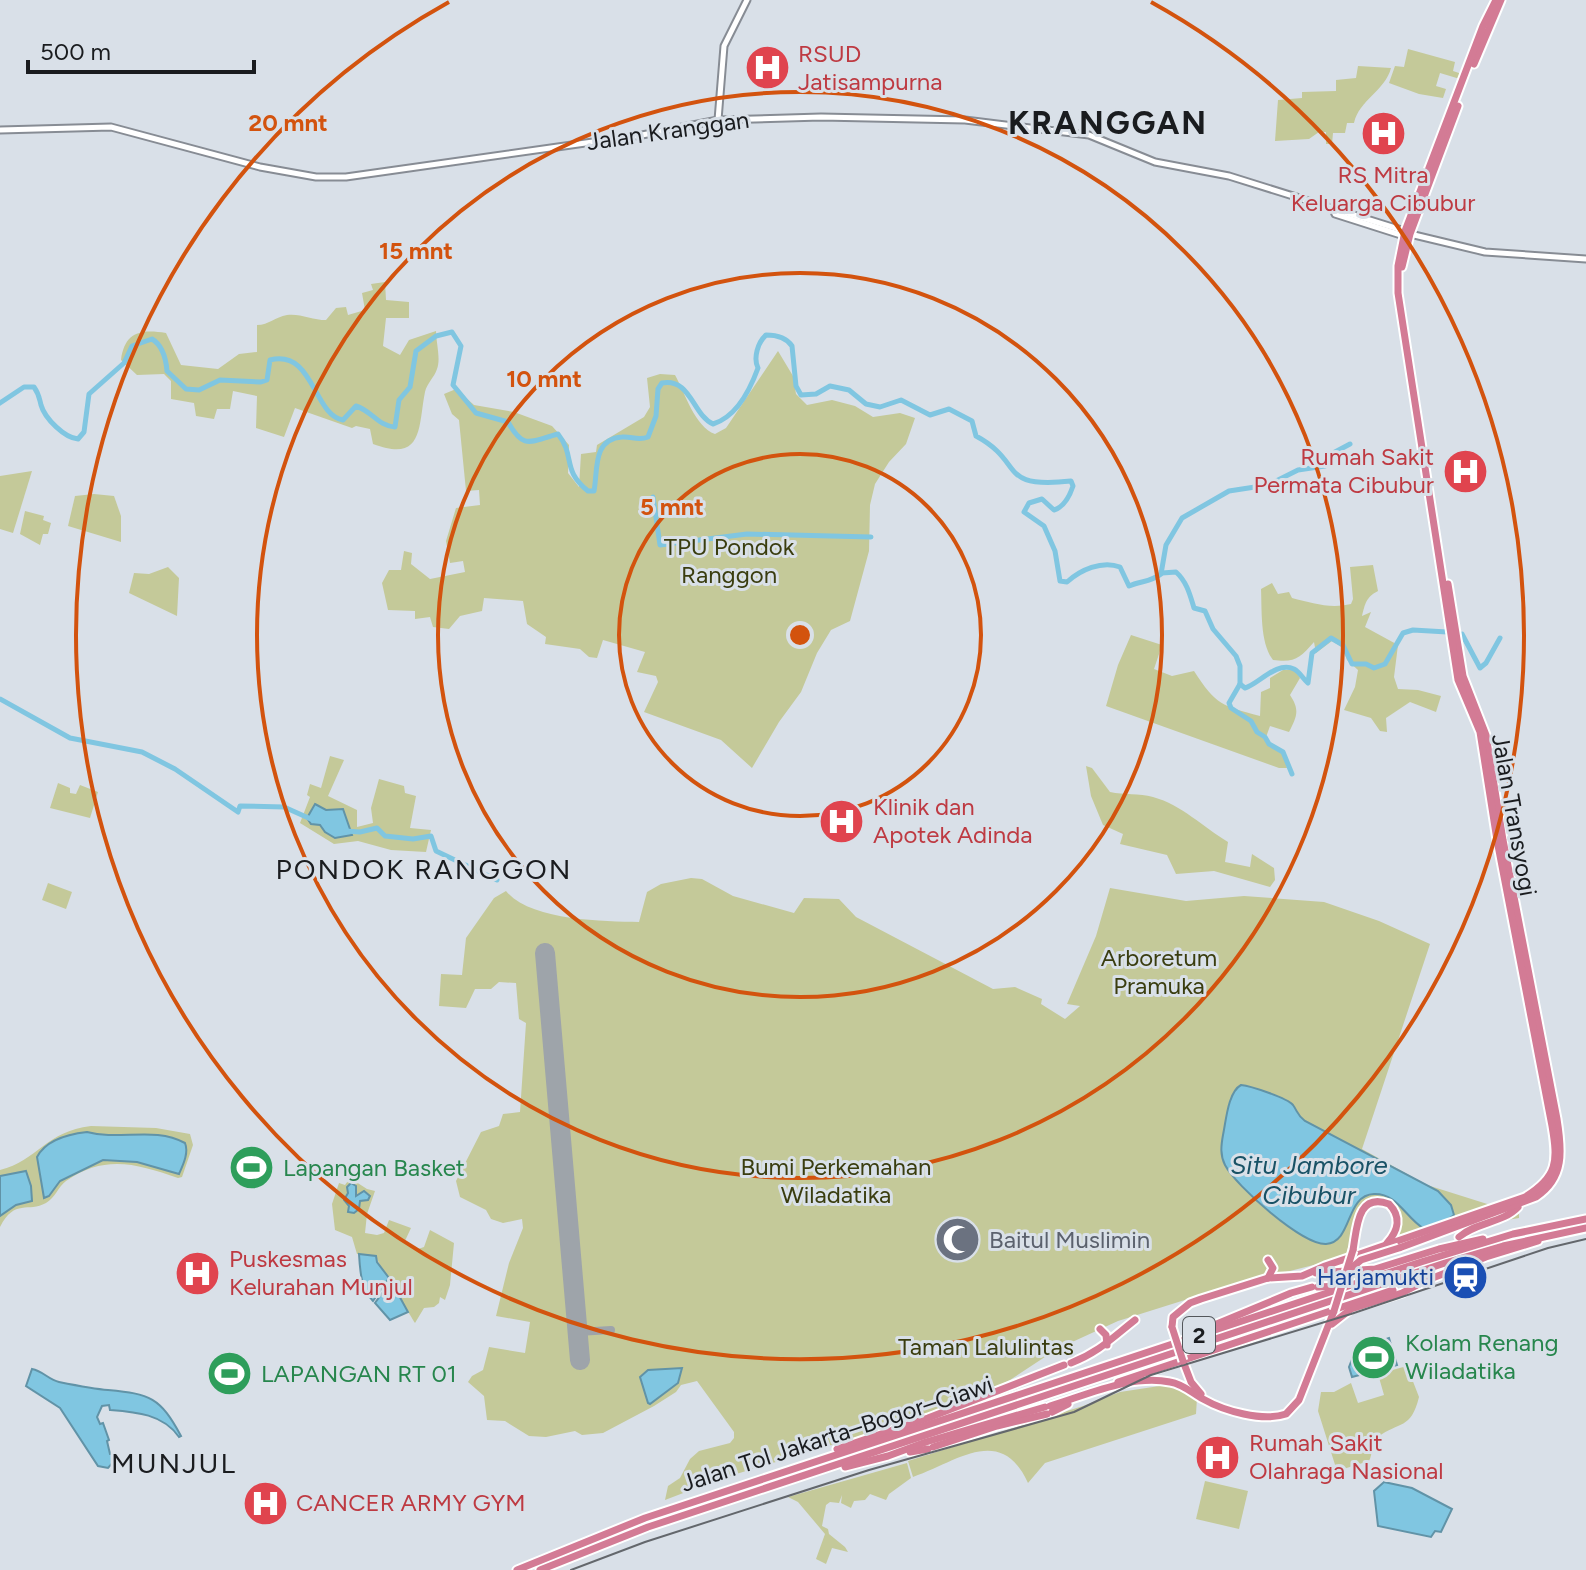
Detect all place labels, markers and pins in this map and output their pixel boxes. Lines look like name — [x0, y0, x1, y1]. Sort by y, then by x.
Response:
place label: RSUD Jatisampurna — [798, 39, 942, 96]
hospital icon: RSUD Jatisampurna — [743, 44, 791, 92]
hospital icon: RS Mitra Keluarga Cibubur — [1359, 109, 1407, 157]
place label: RS Mitra Keluarga Cibubur — [1291, 160, 1475, 217]
place label: Rumah Sakit Permata Cibubur — [1253, 442, 1434, 499]
hospital icon: Rumah Sakit Permata Cibubur — [1441, 447, 1489, 495]
centre of rings — [786, 621, 814, 649]
place label: Klinik dan Apotek Adinda — [873, 792, 1032, 849]
hospital icon: Klinik dan Apotek Adinda — [818, 797, 866, 845]
sports icon: Lapangan Basket — [228, 1144, 276, 1192]
place label: Lapangan Basket — [283, 1153, 465, 1182]
mosque icon: Baitul Muslimin — [934, 1216, 982, 1264]
place label: Baitul Muslimin — [989, 1225, 1150, 1254]
place label: Puskesmas Kelurahan Munjul — [229, 1244, 413, 1301]
hospital icon: Puskesmas Kelurahan Munjul — [174, 1249, 222, 1297]
station icon: Harjamukti — [1441, 1253, 1489, 1301]
place label: Harjamukti — [1317, 1262, 1434, 1291]
place label: Kolam Renang Wiladatika — [1405, 1328, 1558, 1385]
sports icon: Kolam Renang Wiladatika — [1350, 1333, 1398, 1381]
sports icon: LAPANGAN RT 01 — [206, 1350, 254, 1398]
place label: LAPANGAN RT 01 — [261, 1359, 457, 1388]
place label: Rumah Sakit Olahraga Nasional — [1249, 1428, 1444, 1485]
hospital icon: Rumah Sakit Olahraga Nasional — [1194, 1433, 1242, 1481]
hospital icon: CANCER ARMY GYM — [241, 1479, 289, 1527]
place label: CANCER ARMY GYM — [296, 1488, 526, 1517]

